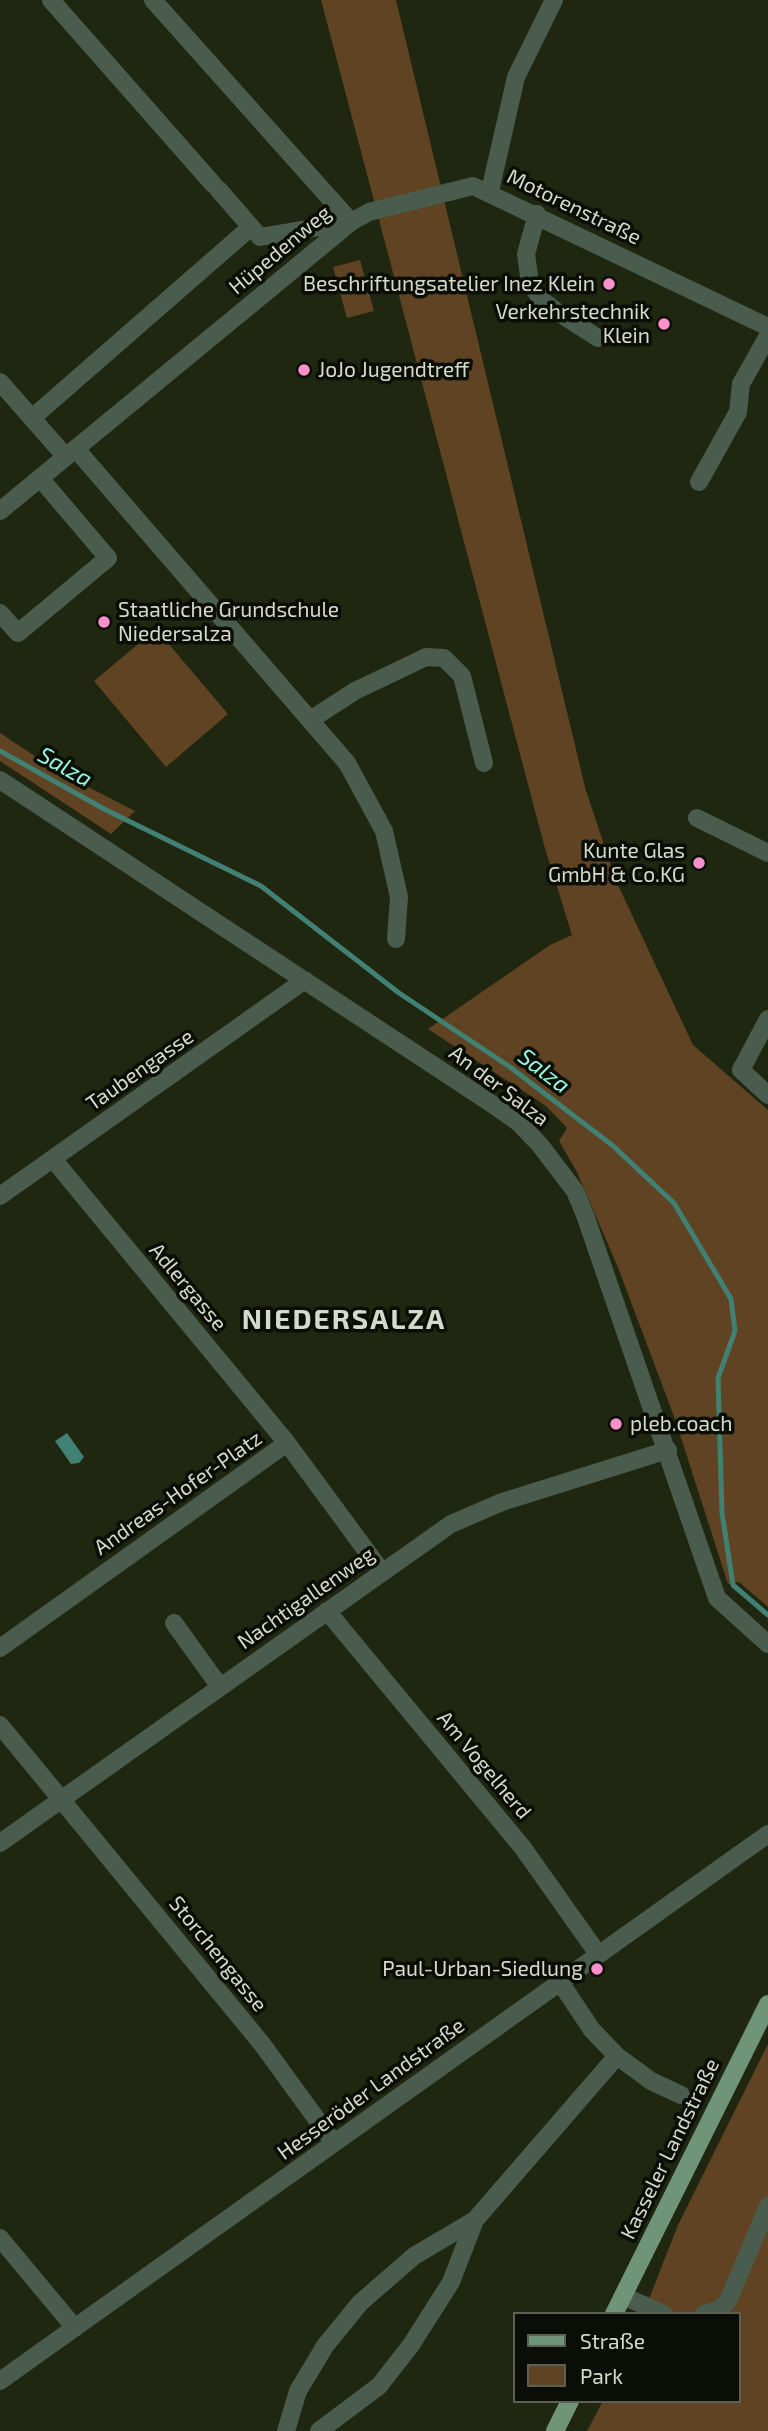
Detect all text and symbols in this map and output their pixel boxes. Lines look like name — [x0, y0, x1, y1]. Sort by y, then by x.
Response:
street label: Motorenstraße — [503, 164, 645, 250]
street label: Hüpedenweg — [224, 200, 336, 300]
place label: Beschriftungsatelier Inez Klein — [303, 271, 595, 297]
marker: Beschriftungsatelier Inez Klein — [601, 276, 617, 292]
place label: Verkehrstechnik Klein — [496, 299, 650, 349]
marker: Verkehrstechnik Klein — [656, 316, 672, 332]
place label: JoJo Jugendtreff — [318, 357, 469, 383]
marker: JoJo Jugendtreff — [296, 362, 312, 378]
place label: Staatliche Grundschule Niedersalza — [118, 597, 339, 647]
marker: Staatliche Grundschule Niedersalza — [96, 614, 112, 630]
water label: Salza — [33, 741, 97, 793]
place label: Kunte Glas GmbH & Co.KG — [548, 838, 685, 888]
marker: Kunte Glas GmbH & Co.KG — [691, 855, 707, 871]
street label: Taubengasse — [82, 1024, 198, 1116]
street label: An der Salza — [444, 1040, 554, 1132]
water label: Salza — [513, 1043, 575, 1099]
street label: Adlergasse — [144, 1238, 232, 1336]
district label: NIEDERSALZA — [243, 1303, 445, 1337]
place label: pleb.coach — [630, 1411, 733, 1437]
marker: pleb.coach — [608, 1416, 624, 1432]
street label: Andreas-Hofer-Platz — [89, 1426, 267, 1560]
street label: Nachtigallenweg — [233, 1541, 379, 1655]
street label: Am Vogelherd — [432, 1706, 536, 1824]
street label: Storchengasse — [164, 1891, 272, 2017]
place label: Paul-Urban-Siedlung — [382, 1956, 583, 1982]
marker: Paul-Urban-Siedlung — [589, 1961, 605, 1977]
street label: Hesseröder Landstraße — [273, 2013, 469, 2165]
street label: Kasseler Landstraße — [615, 2055, 725, 2243]
legend — [512, 2312, 740, 2403]
text: Straße — [580, 2328, 645, 2353]
text: Park — [580, 2363, 623, 2388]

